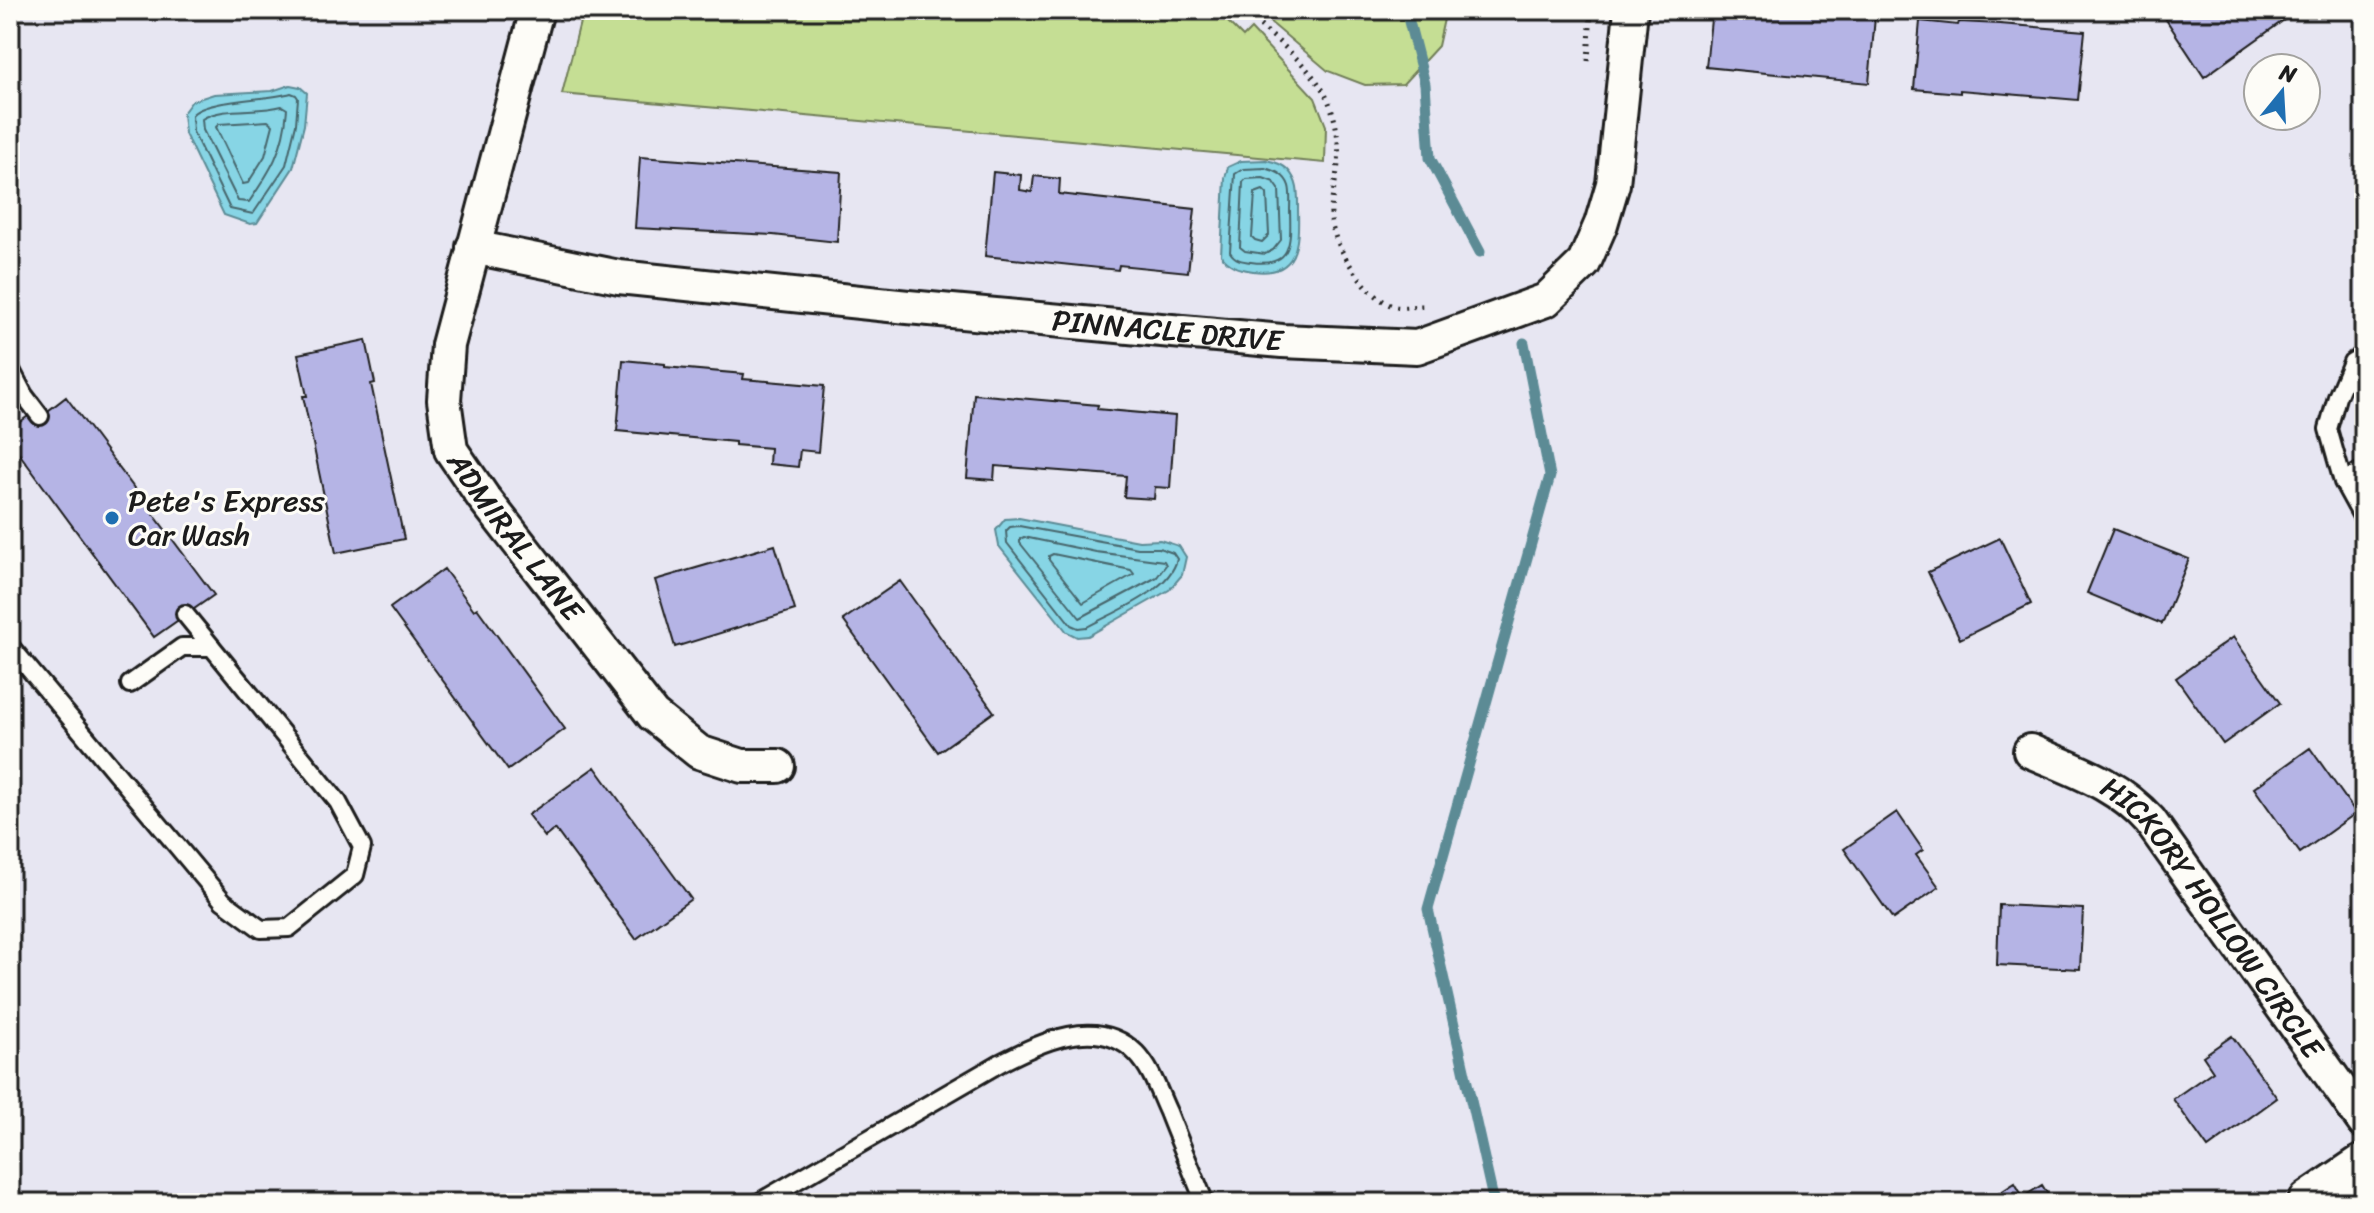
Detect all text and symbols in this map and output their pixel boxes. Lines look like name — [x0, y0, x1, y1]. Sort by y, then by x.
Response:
north arrow — [2242, 52, 2322, 132]
text: N — [2274, 52, 2302, 95]
street label: PINNACLE DRIVE — [1050, 293, 1287, 368]
street label: ADMIRAL LANE — [432, 439, 599, 636]
place label: Pete's Express Car Wash — [128, 474, 325, 562]
marker: Pete's Express Car Wash — [103, 509, 121, 527]
street label: HICKORY HOLLOW CIRCLE — [2089, 761, 2340, 1072]

